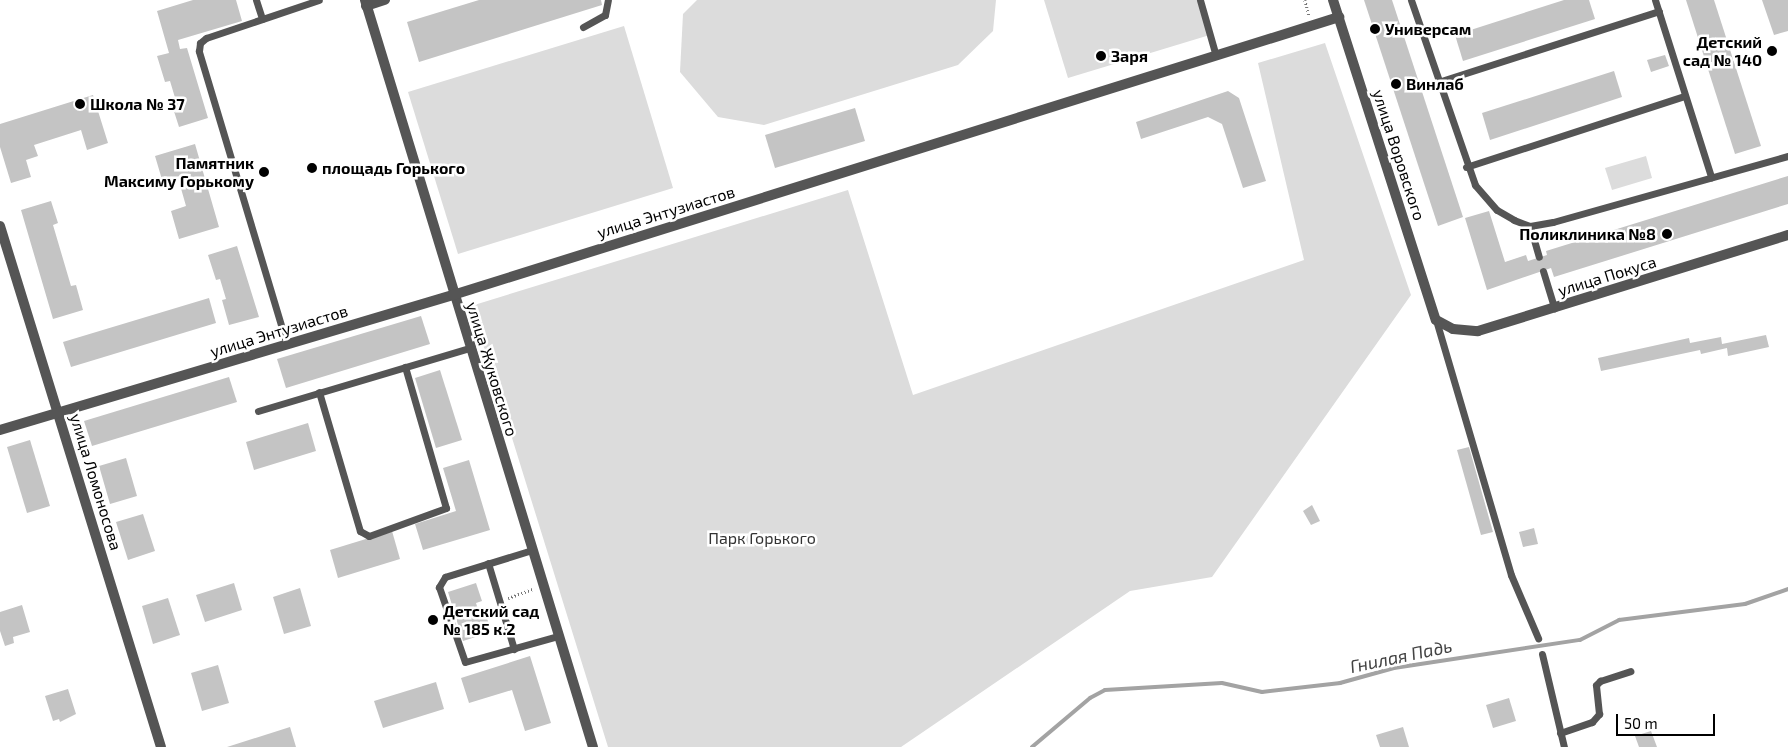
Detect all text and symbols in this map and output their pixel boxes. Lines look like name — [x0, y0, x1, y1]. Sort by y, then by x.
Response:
place label: Универсам — [1385, 19, 1471, 39]
marker: Универсам — [1369, 23, 1381, 35]
place label: Детский сад № 140 — [1683, 32, 1762, 70]
marker: Детский сад № 140 — [1766, 45, 1778, 57]
place label: Заря — [1111, 46, 1148, 66]
marker: Заря — [1095, 50, 1107, 62]
place label: Винлаб — [1406, 74, 1464, 94]
marker: Винлаб — [1390, 78, 1402, 90]
street label: улица Воровского — [1369, 87, 1429, 223]
place label: Школа № 37 — [90, 94, 185, 114]
marker: Школа № 37 — [74, 98, 86, 110]
place label: Памятник Максиму Горькому — [104, 153, 254, 191]
place label: площадь Горького — [322, 158, 465, 178]
marker: площадь Горького — [306, 162, 318, 174]
marker: Памятник Максиму Горькому — [258, 166, 270, 178]
street label: улица Энтузиастов — [595, 182, 737, 242]
place label: Поликлиника №8 — [1519, 224, 1656, 244]
marker: Поликлиника №8 — [1660, 227, 1674, 241]
street label: улица Покуса — [1556, 252, 1658, 300]
street label: улица Жуковского — [462, 300, 522, 438]
street label: улица Энтузиастов — [208, 301, 350, 361]
street label: улица Ломоносова — [66, 411, 126, 553]
park label: Парк Горького — [708, 528, 816, 548]
place label: Детский сад № 185 к.2 — [443, 601, 539, 639]
marker: Детский сад № 185 к.2 — [427, 614, 439, 626]
water label: Гнилая Падь — [1348, 635, 1454, 677]
scale bar — [1618, 704, 1717, 736]
text: 50 m — [1624, 714, 1658, 732]

